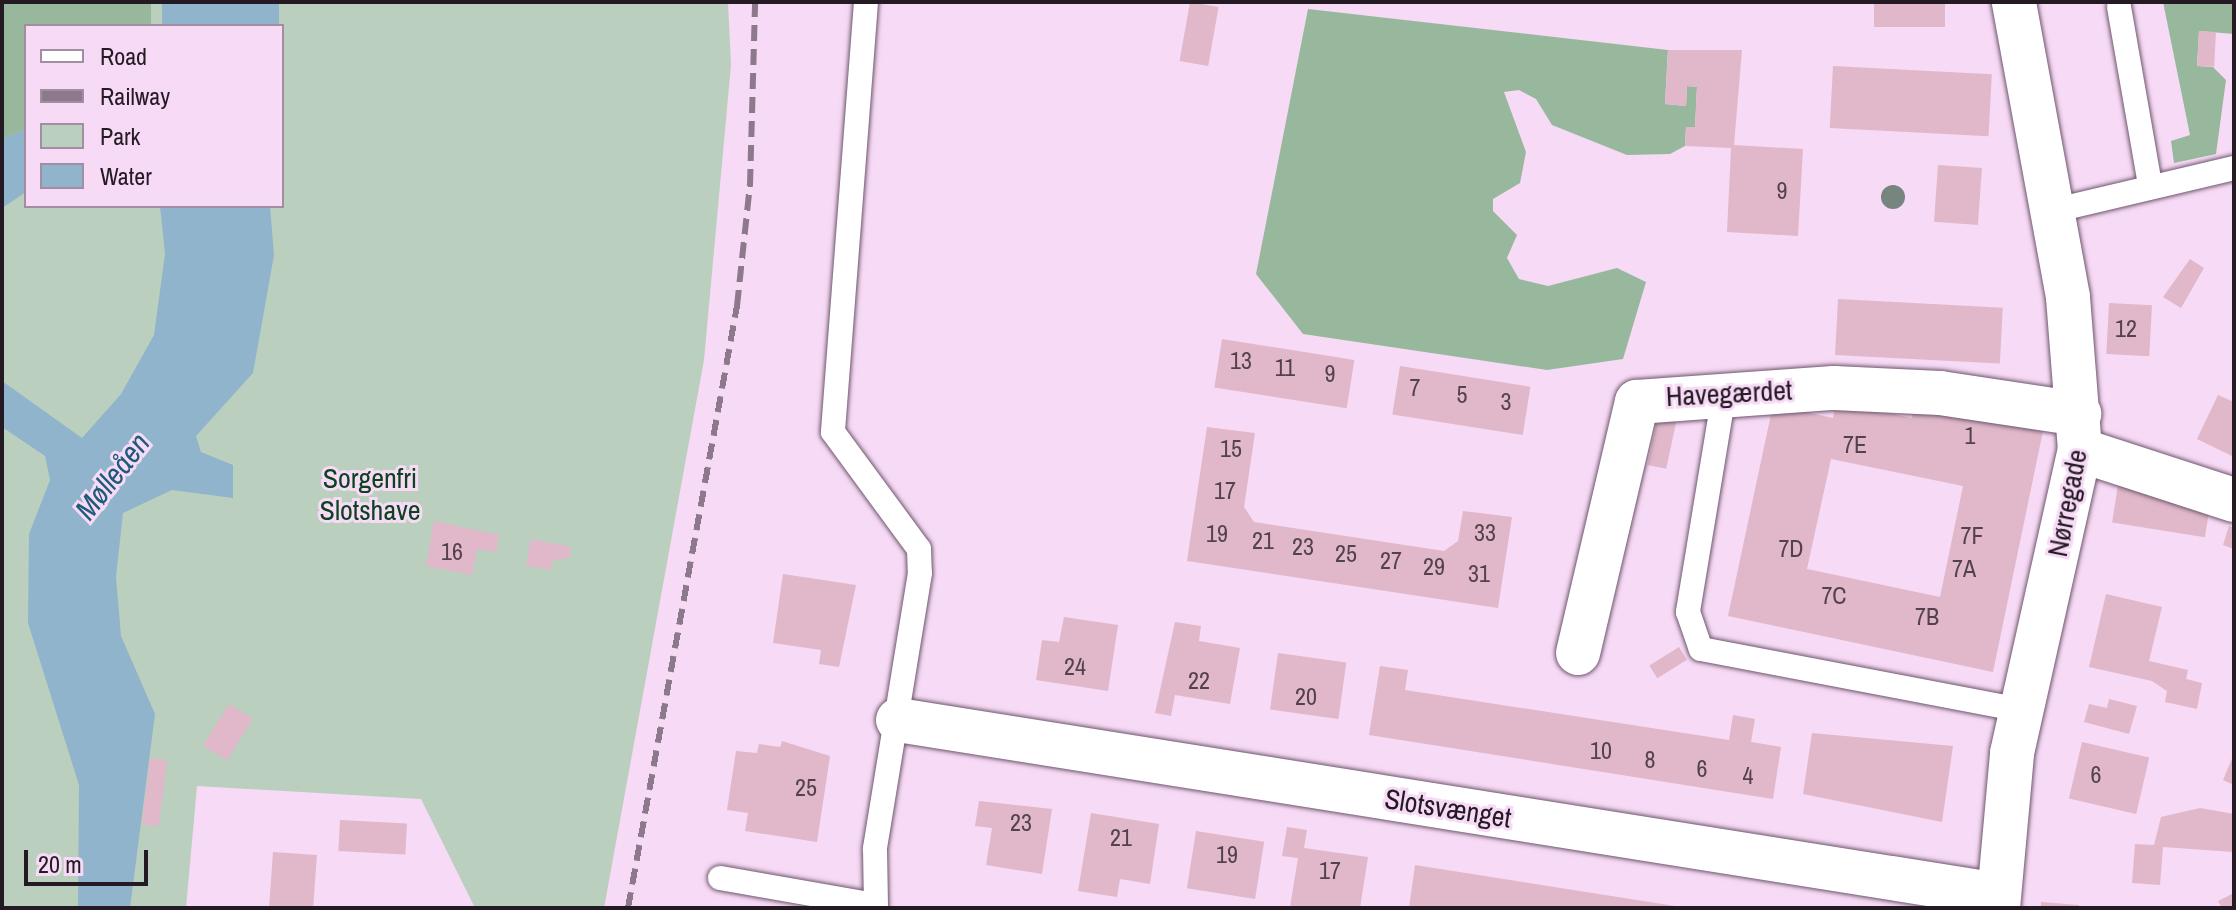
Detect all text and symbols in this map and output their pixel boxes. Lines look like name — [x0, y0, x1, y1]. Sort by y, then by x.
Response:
legend — [24, 24, 284, 208]
text: Road — [100, 40, 147, 72]
text: Railway — [100, 80, 170, 112]
text: Park — [100, 120, 140, 152]
text: Water — [100, 160, 152, 192]
house number: 9 — [1777, 177, 1787, 205]
house number: 12 — [2115, 315, 2137, 343]
house number: 13 — [1230, 347, 1252, 375]
house number: 11 — [1275, 354, 1295, 382]
house number: 9 — [1325, 360, 1335, 388]
street label: Havegærdet — [1665, 373, 1793, 413]
house number: 7 — [1410, 374, 1420, 402]
house number: 5 — [1457, 381, 1467, 409]
house number: 3 — [1501, 388, 1511, 416]
house number: 1 — [1965, 422, 1975, 450]
water label: Mølleåen — [67, 426, 157, 526]
house number: 7E — [1843, 431, 1867, 459]
house number: 15 — [1220, 435, 1242, 463]
street label: Nørregade — [2040, 447, 2094, 559]
park label: Sorgenfri Slotshave — [320, 461, 420, 527]
house number: 17 — [1214, 477, 1236, 505]
house number: 33 — [1474, 519, 1496, 547]
house number: 19 — [1206, 520, 1228, 548]
house number: 7F — [1961, 522, 1983, 550]
house number: 21 — [1252, 527, 1274, 555]
house number: 23 — [1292, 533, 1314, 561]
house number: 7D — [1778, 535, 1804, 563]
house number: 16 — [441, 538, 463, 566]
house number: 25 — [1335, 540, 1357, 568]
house number: 27 — [1380, 547, 1402, 575]
house number: 29 — [1423, 553, 1445, 581]
house number: 7A — [1952, 555, 1976, 583]
house number: 31 — [1468, 560, 1490, 588]
house number: 7C — [1821, 582, 1847, 610]
house number: 7B — [1915, 603, 1939, 631]
house number: 24 — [1064, 653, 1086, 681]
house number: 22 — [1188, 667, 1210, 695]
house number: 20 — [1295, 683, 1317, 711]
house number: 10 — [1590, 737, 1612, 765]
house number: 8 — [1645, 746, 1655, 774]
house number: 6 — [1697, 755, 1707, 783]
house number: 6 — [2091, 761, 2101, 789]
house number: 4 — [1743, 762, 1753, 790]
house number: 25 — [795, 774, 817, 802]
street label: Slotsvænget — [1382, 781, 1514, 835]
house number: 23 — [1010, 809, 1032, 837]
house number: 21 — [1110, 824, 1132, 852]
scale bar — [28, 834, 152, 884]
house number: 19 — [1216, 841, 1238, 869]
text: 20 m — [38, 848, 82, 880]
house number: 17 — [1319, 857, 1341, 885]

